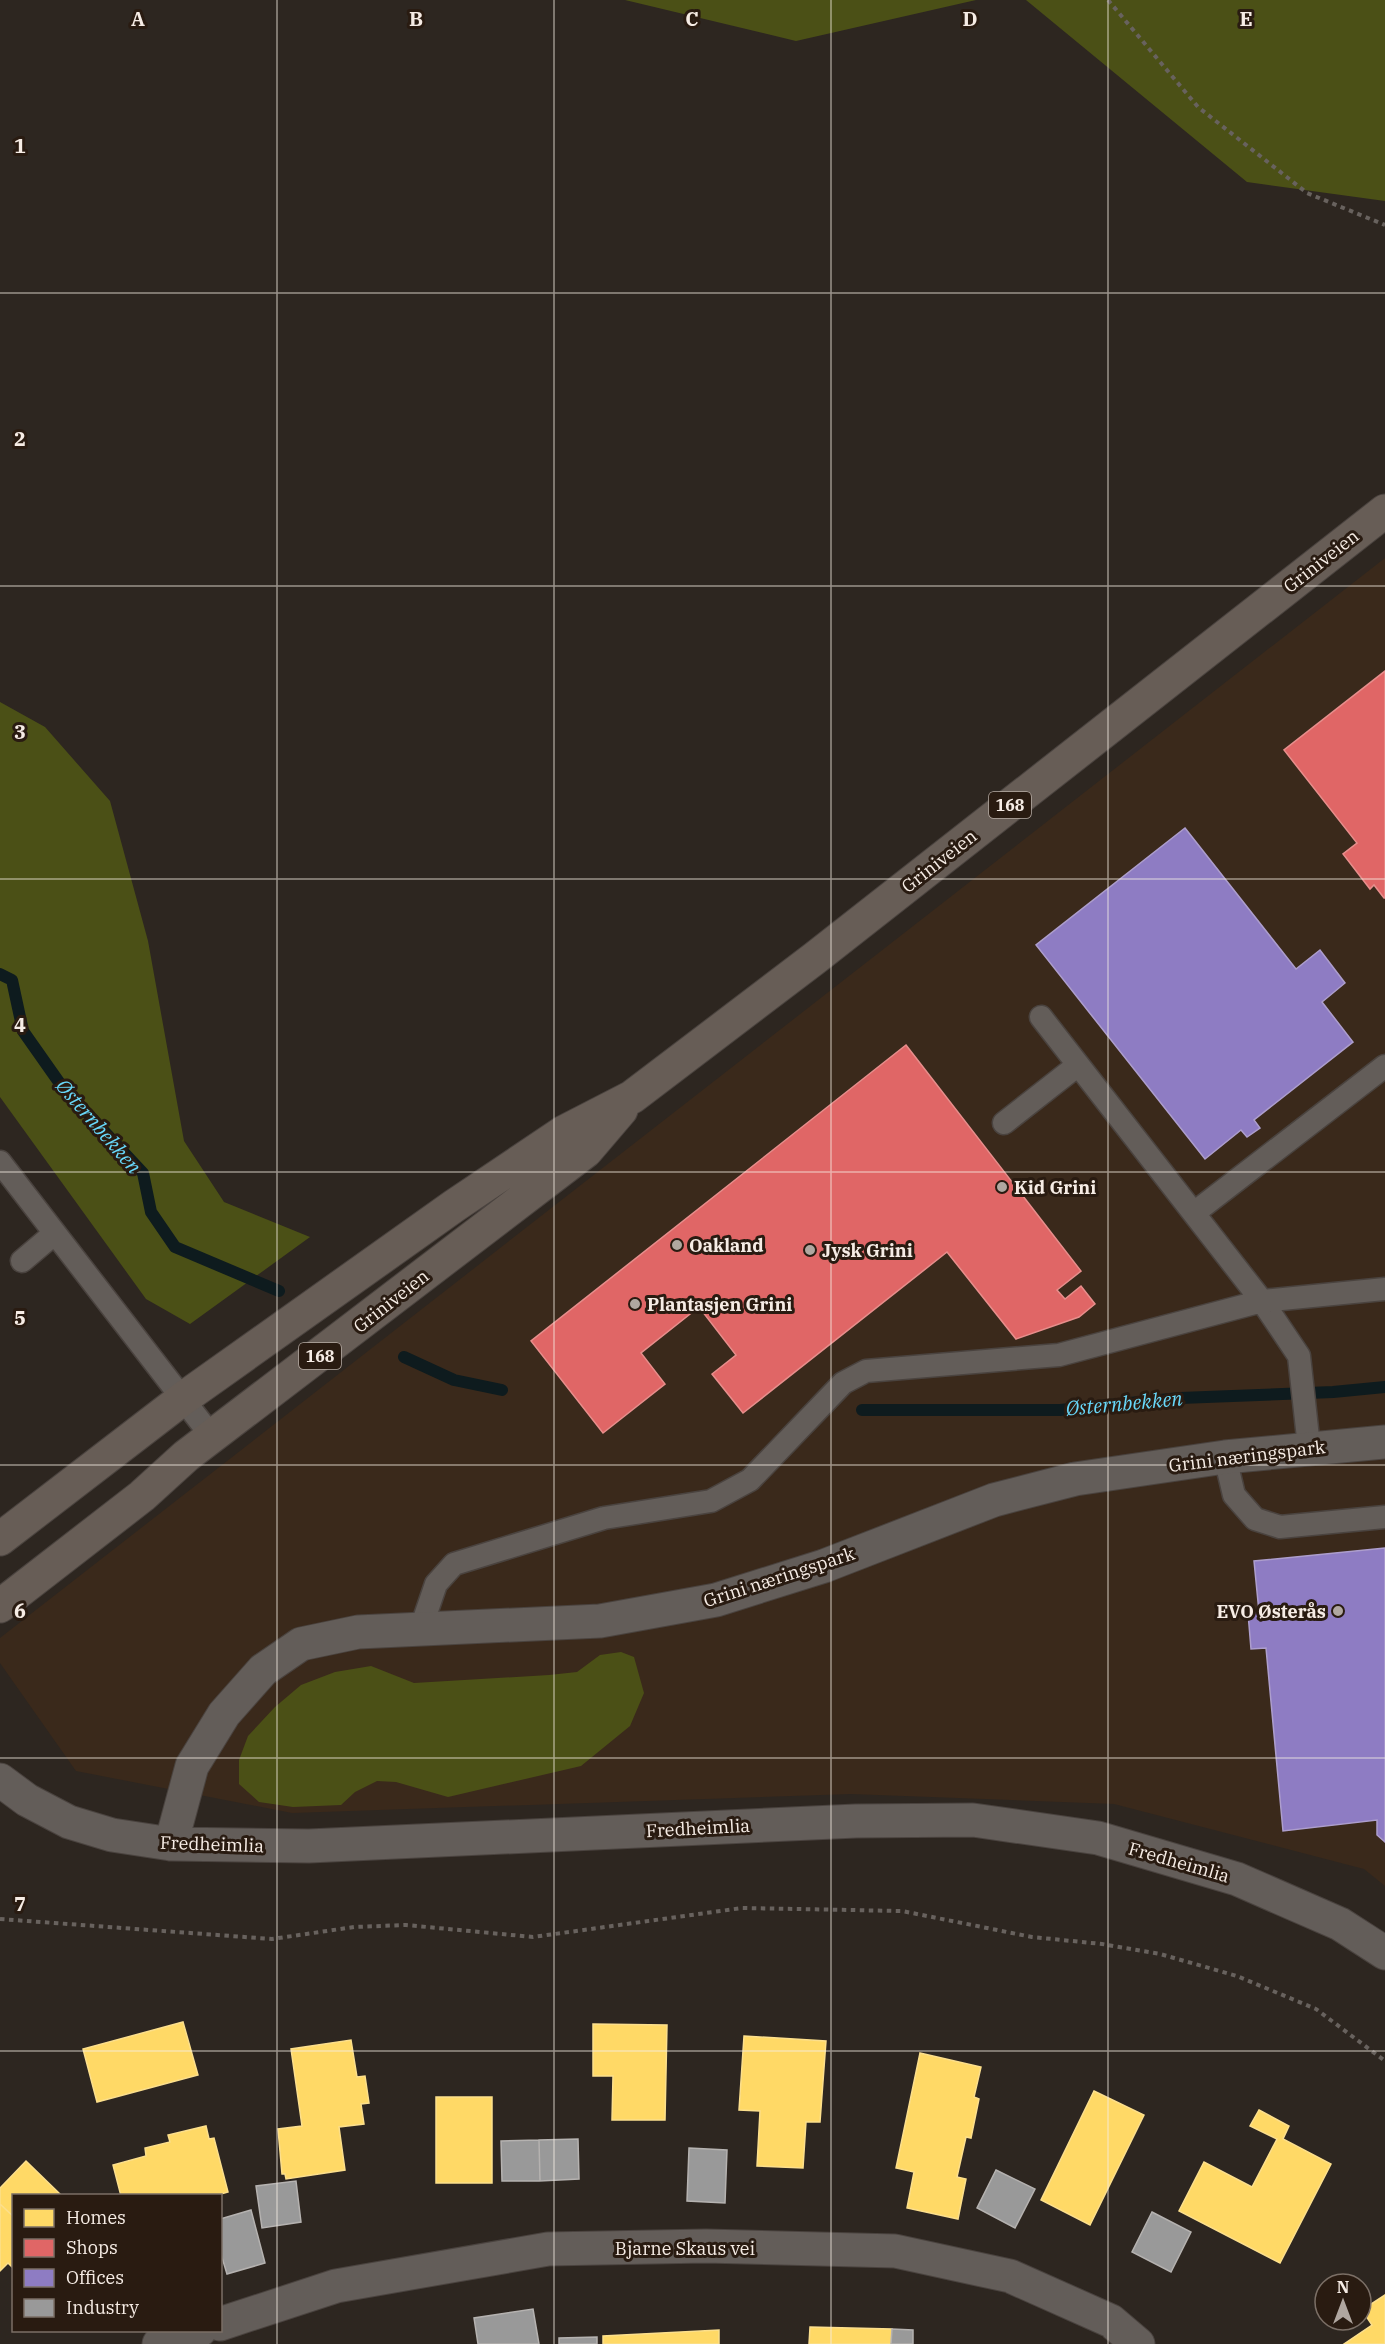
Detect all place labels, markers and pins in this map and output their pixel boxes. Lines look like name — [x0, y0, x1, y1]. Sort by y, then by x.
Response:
place label: Kid Grini — [1014, 1176, 1096, 1199]
marker: Kid Grini — [995, 1180, 1009, 1194]
place label: Oakland — [689, 1234, 764, 1257]
marker: Oakland — [670, 1238, 684, 1252]
place label: Jysk Grini — [822, 1239, 913, 1262]
marker: Jysk Grini — [803, 1243, 817, 1257]
place label: Plantasjen Grini — [647, 1293, 792, 1316]
marker: Plantasjen Grini — [628, 1297, 642, 1311]
place label: EVO Østerås — [1217, 1600, 1326, 1623]
marker: EVO Østerås — [1331, 1604, 1345, 1618]

